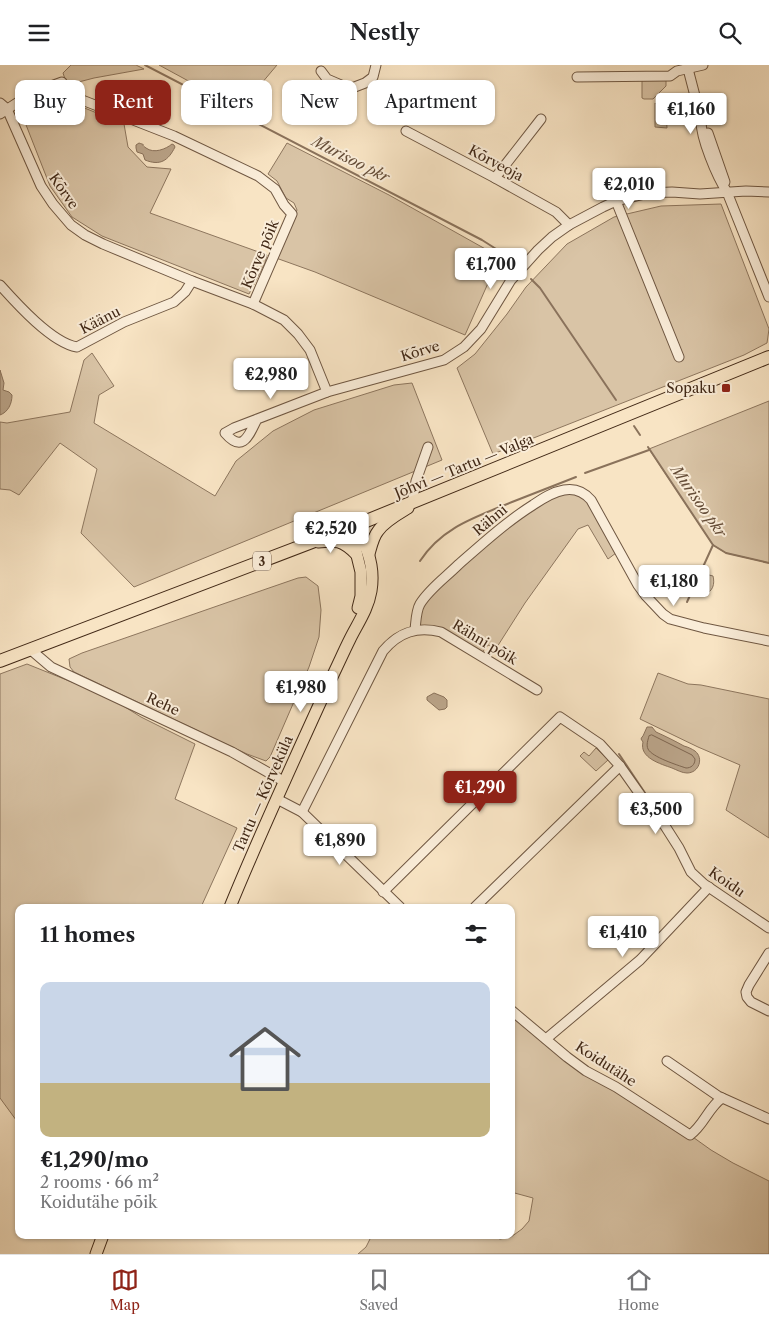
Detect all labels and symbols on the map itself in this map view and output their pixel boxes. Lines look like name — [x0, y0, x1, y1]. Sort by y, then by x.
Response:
pin: €1,160 — [650, 93, 732, 135]
water label: Murisoo pkr — [307, 131, 394, 187]
street label: Kõrveoja — [465, 141, 527, 185]
pin: €2,010 — [588, 167, 670, 210]
street label: Kõrve — [45, 169, 83, 213]
street label: Kõrve põik — [237, 216, 283, 291]
pin: €1,700 — [450, 247, 532, 290]
street label: Käänu — [77, 302, 124, 338]
street label: Kõrve — [398, 337, 442, 365]
pin: €2,980 — [230, 357, 312, 400]
place label: Sopaku — [666, 379, 716, 397]
marker: Sopaku — [720, 382, 732, 394]
street label: Jõhvi — Tartu — Valga — [390, 430, 537, 503]
water label: Murisoo pkr — [666, 459, 732, 542]
street label: Rähni — [469, 500, 511, 540]
pin: €2,520 — [290, 511, 372, 554]
road number: 3 — [253, 551, 271, 571]
pin: €1,180 — [633, 565, 715, 607]
street label: Rähni põik — [449, 616, 522, 669]
pin: €1,980 — [260, 671, 342, 713]
street label: Rehe — [144, 689, 183, 720]
street label: Tartu — Kõrveküla — [229, 732, 297, 855]
pin: €1,290 — [439, 771, 521, 813]
pin: €3,500 — [615, 793, 697, 835]
pin: €1,890 — [299, 823, 381, 866]
street label: Koidu — [705, 863, 749, 901]
pin: €1,410 — [582, 915, 664, 958]
street label: Koidutähe — [572, 1038, 640, 1091]

